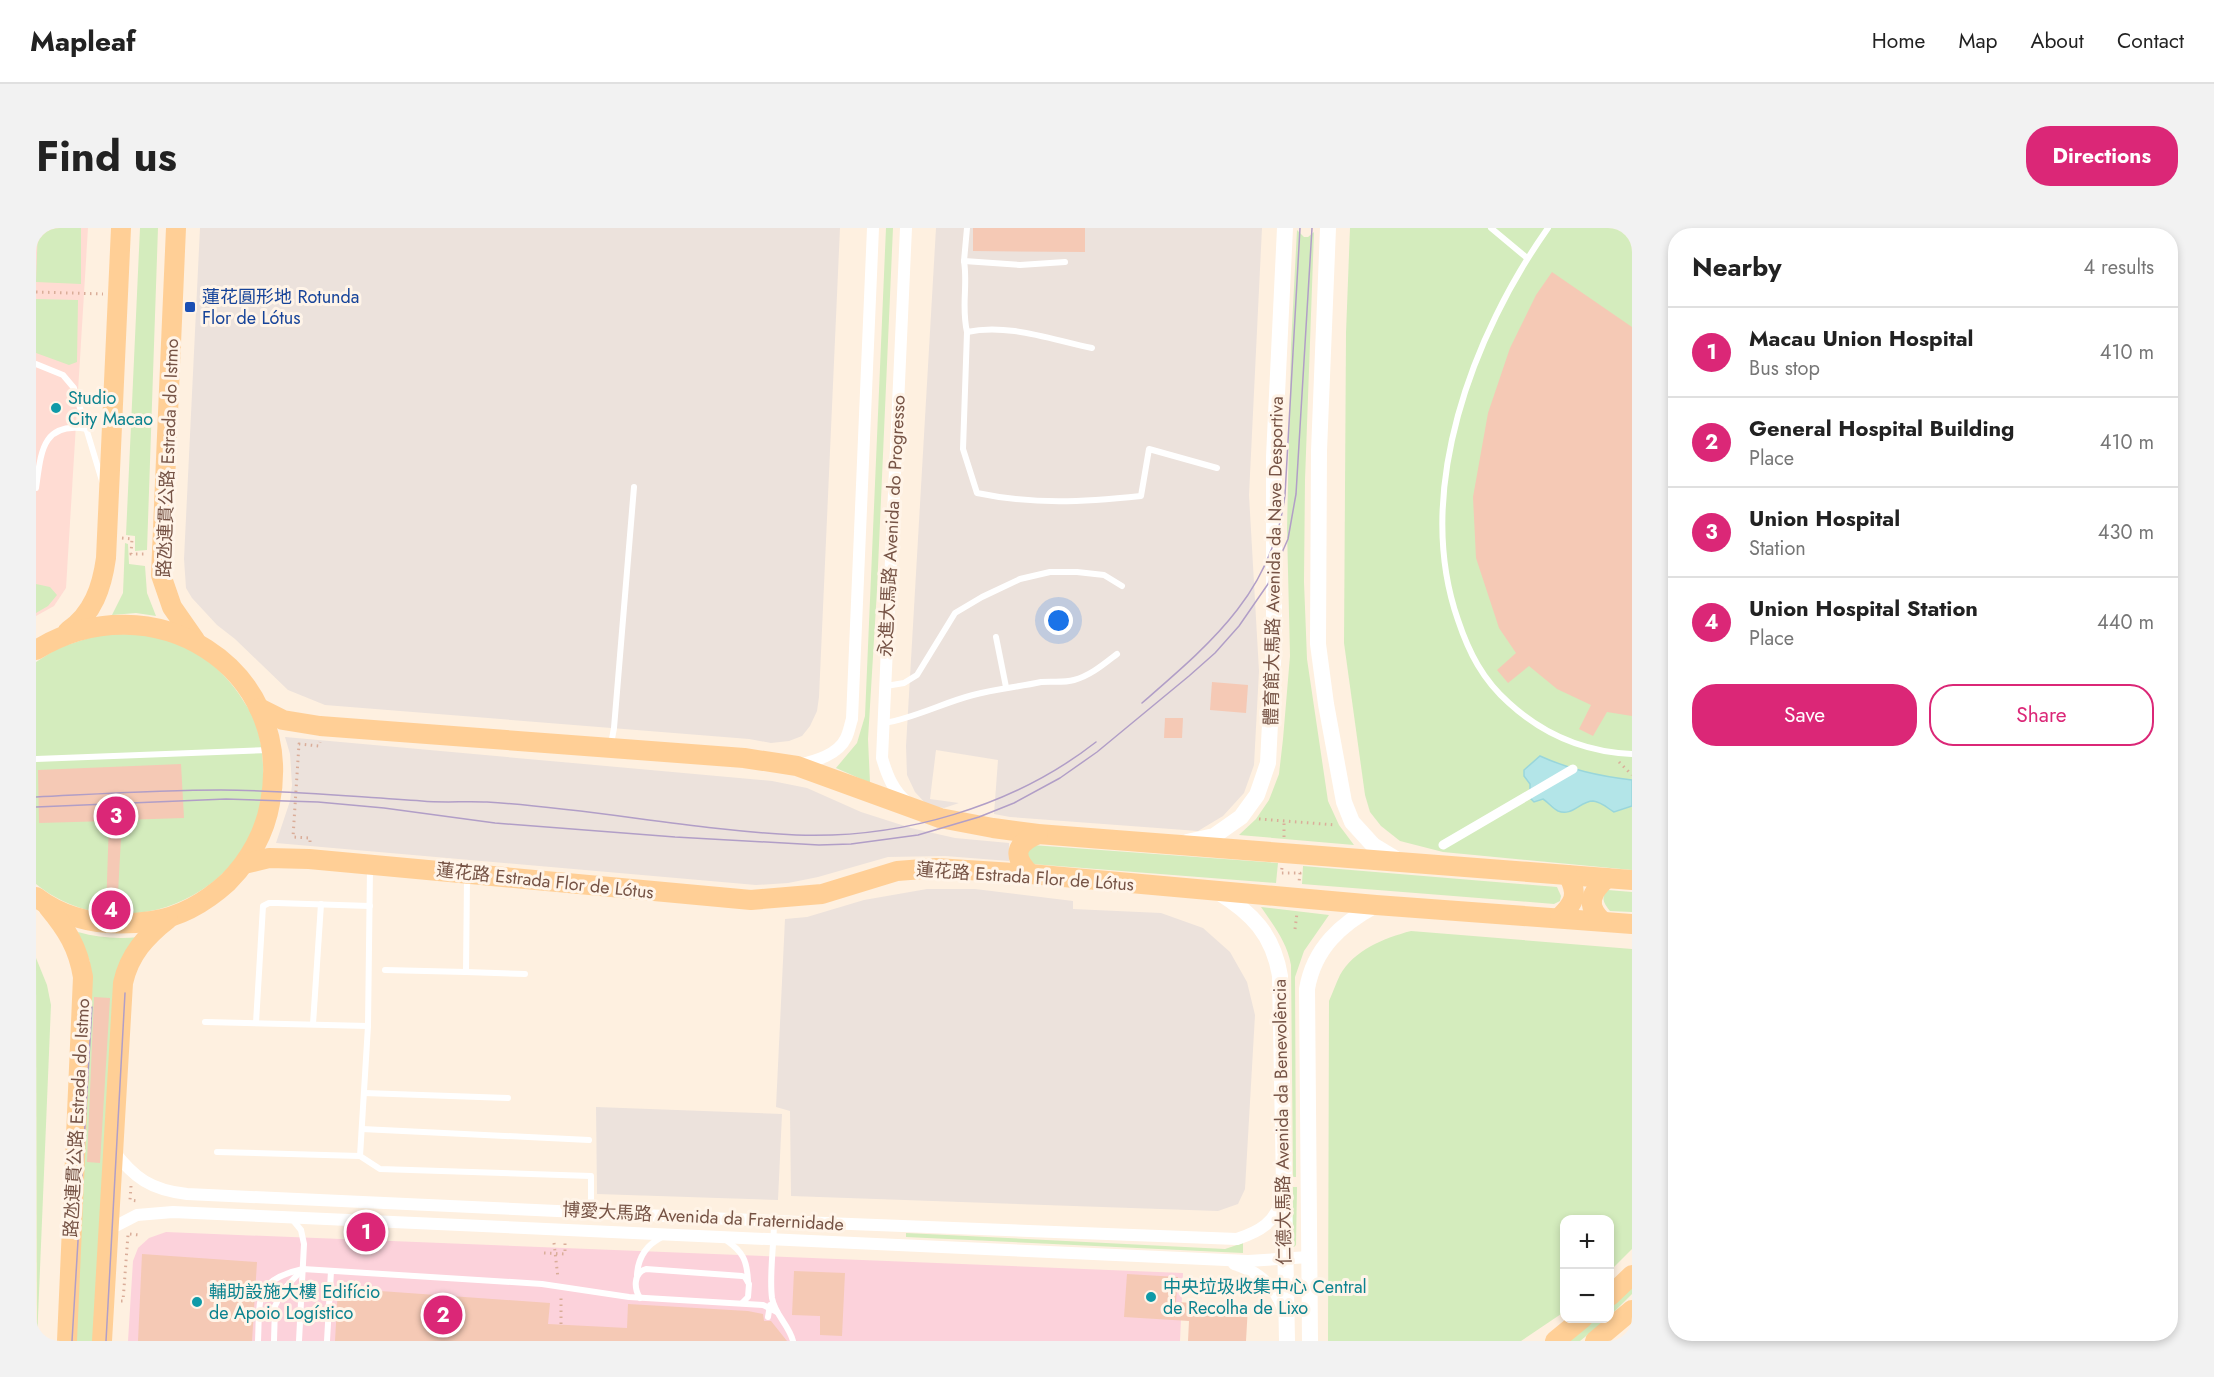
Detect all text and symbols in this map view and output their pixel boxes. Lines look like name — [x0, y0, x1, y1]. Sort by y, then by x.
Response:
text: Mapleaf — [30, 21, 136, 62]
text: Home — [1872, 26, 1925, 56]
text: Map — [1958, 26, 1998, 56]
text: About — [2031, 26, 2084, 56]
text: Contact — [2117, 26, 2184, 56]
text: Find us — [36, 126, 177, 187]
button: Directions — [2026, 126, 2178, 186]
text: Nearby — [1692, 248, 1781, 286]
text: 4 results — [2083, 253, 2154, 282]
place label: 蓮花圓形地 Rotunda Flor de Lótus — [202, 284, 359, 331]
marker: 蓮花圓形地 Rotunda Flor de Lótus — [183, 300, 197, 314]
text: Macau Union Hospital — [1749, 322, 1974, 354]
street label: 路氹連貫公路 Estrada do Istmo — [151, 338, 185, 578]
text: 1 — [1706, 338, 1717, 367]
text: 410 m — [2100, 338, 2154, 367]
text: Bus stop — [1749, 354, 1820, 383]
place label: Studio City Macao — [68, 385, 153, 432]
street label: 永進大馬路 Avenida do Progresso — [872, 394, 912, 658]
street label: 體育館大馬路 Avenida da Nave Desportiva — [1258, 396, 1290, 726]
marker: Studio City Macao — [49, 401, 63, 415]
text: General Hospital Building — [1749, 412, 2015, 444]
text: 2 — [1705, 428, 1718, 457]
text: 410 m — [2100, 428, 2154, 457]
text: Place — [1749, 444, 1794, 473]
text: Union Hospital — [1749, 502, 1900, 534]
text: 3 — [1705, 518, 1718, 547]
text: 430 m — [2098, 518, 2154, 547]
text: Station — [1749, 534, 1806, 563]
text: Union Hospital Station — [1749, 592, 1978, 624]
your location — [1044, 606, 1073, 635]
text: 4 — [1705, 608, 1718, 637]
text: 440 m — [2097, 608, 2154, 637]
text: Place — [1749, 624, 1794, 653]
button: Save — [1692, 684, 1917, 746]
button: Share — [1929, 684, 2154, 746]
pin: 3 — [96, 794, 136, 838]
street label: 蓮花路 Estrada Flor de Lótus — [915, 856, 1135, 898]
street label: 蓮花路 Estrada Flor de Lótus — [435, 857, 655, 905]
pin: 4 — [92, 888, 130, 932]
street label: 仁德大馬路 Avenida da Benevolência — [1267, 979, 1297, 1265]
street label: 路氹連貫公路 Estrada do Istmo — [58, 998, 96, 1238]
street label: 博愛大馬路 Avenida da Fraternidade — [562, 1197, 844, 1237]
pin: 1 — [346, 1210, 386, 1254]
map controls — [1560, 1215, 1614, 1323]
button: + — [1560, 1215, 1614, 1269]
button: − — [1560, 1269, 1614, 1323]
place label: 中央垃圾收集中心 Central de Recolha de Lixo — [1163, 1274, 1367, 1321]
place label: 輔助設施大樓 Edifício de Apoio Logístico — [209, 1279, 380, 1326]
marker: 中央垃圾收集中心 Central de Recolha de Lixo — [1144, 1290, 1158, 1304]
pin: 2 — [424, 1292, 462, 1338]
marker: 輔助設施大樓 Edifício de Apoio Logístico — [190, 1295, 204, 1309]

